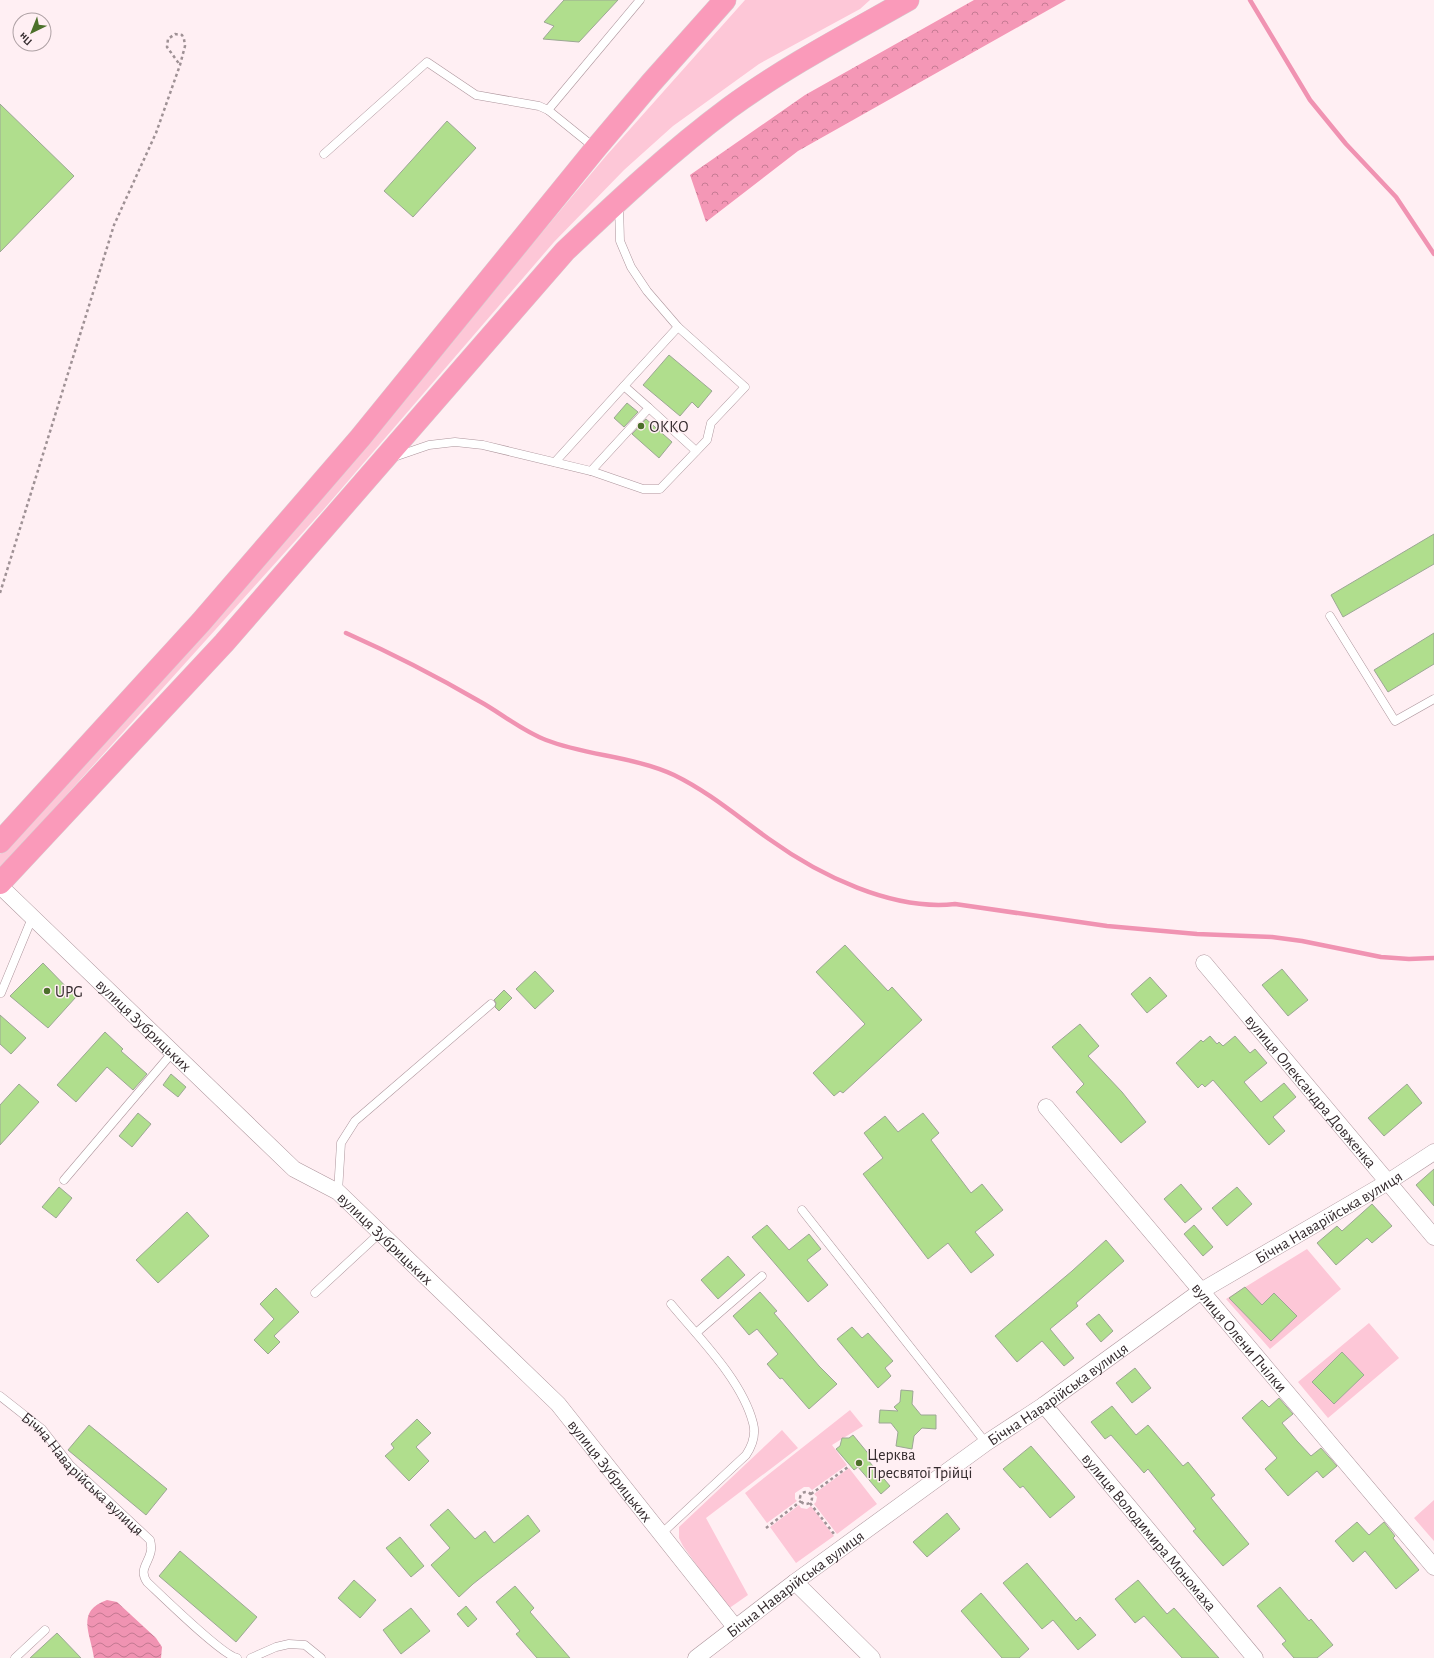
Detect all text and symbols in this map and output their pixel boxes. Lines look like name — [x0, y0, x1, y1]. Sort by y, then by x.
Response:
north arrow — [12, 12, 52, 52]
text: Пн — [17, 30, 34, 48]
place label: ОККО — [649, 419, 689, 435]
marker: ОККО — [636, 421, 646, 431]
street label: вулиця Зубрицьких — [93, 976, 194, 1075]
place label: UPG — [55, 984, 83, 1000]
marker: UPG — [42, 986, 52, 996]
street label: вулиця Олександра Довженка — [1242, 1012, 1379, 1171]
street label: Бічна Наварійська вулиця — [1253, 1168, 1405, 1267]
street label: вулиця Зубрицьких — [334, 1189, 436, 1288]
street label: вулиця Олени Пчілки — [1189, 1280, 1290, 1396]
street label: Бічна Наварійська вулиця — [985, 1340, 1131, 1449]
street label: Бічна Наварійська вулиця — [18, 1409, 147, 1539]
street label: вулиця Зубрицьких — [565, 1417, 655, 1525]
place label: Церква Пресвятої Трійці — [867, 1447, 972, 1481]
street label: вулиця Володимира Мономаха — [1079, 1450, 1219, 1614]
marker: Церква Пресвятої Трійці — [854, 1458, 864, 1468]
street label: Бічна Наварійська вулиця — [724, 1528, 867, 1641]

